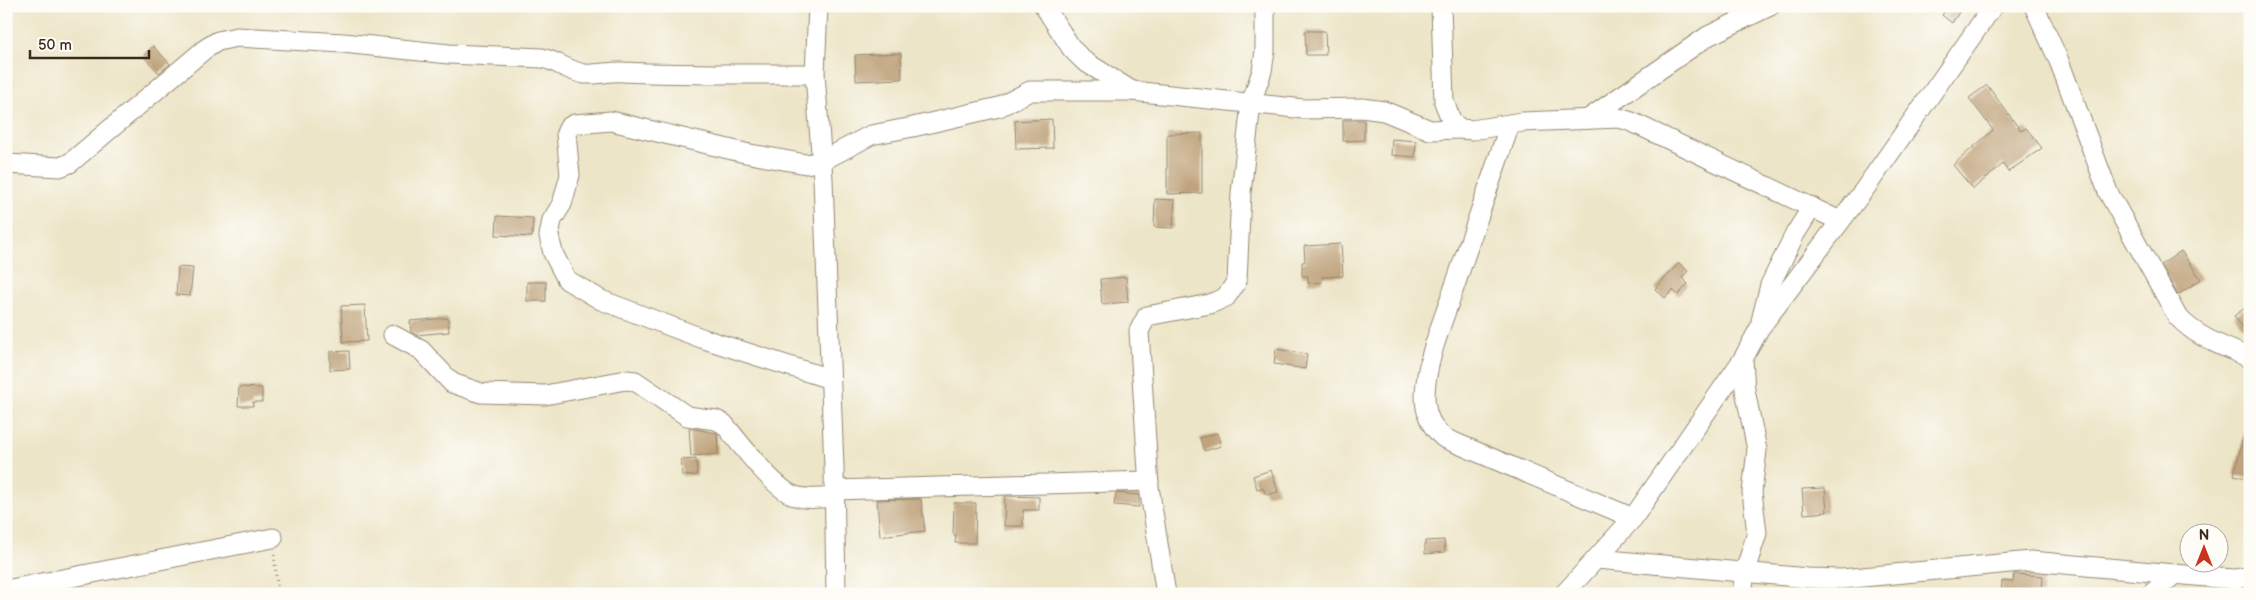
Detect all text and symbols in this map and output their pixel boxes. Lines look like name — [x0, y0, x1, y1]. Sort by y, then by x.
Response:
scale bar — [30, 28, 149, 60]
text: 50 m — [38, 36, 72, 55]
north arrow — [2178, 522, 2228, 572]
text: N — [2199, 527, 2209, 544]

